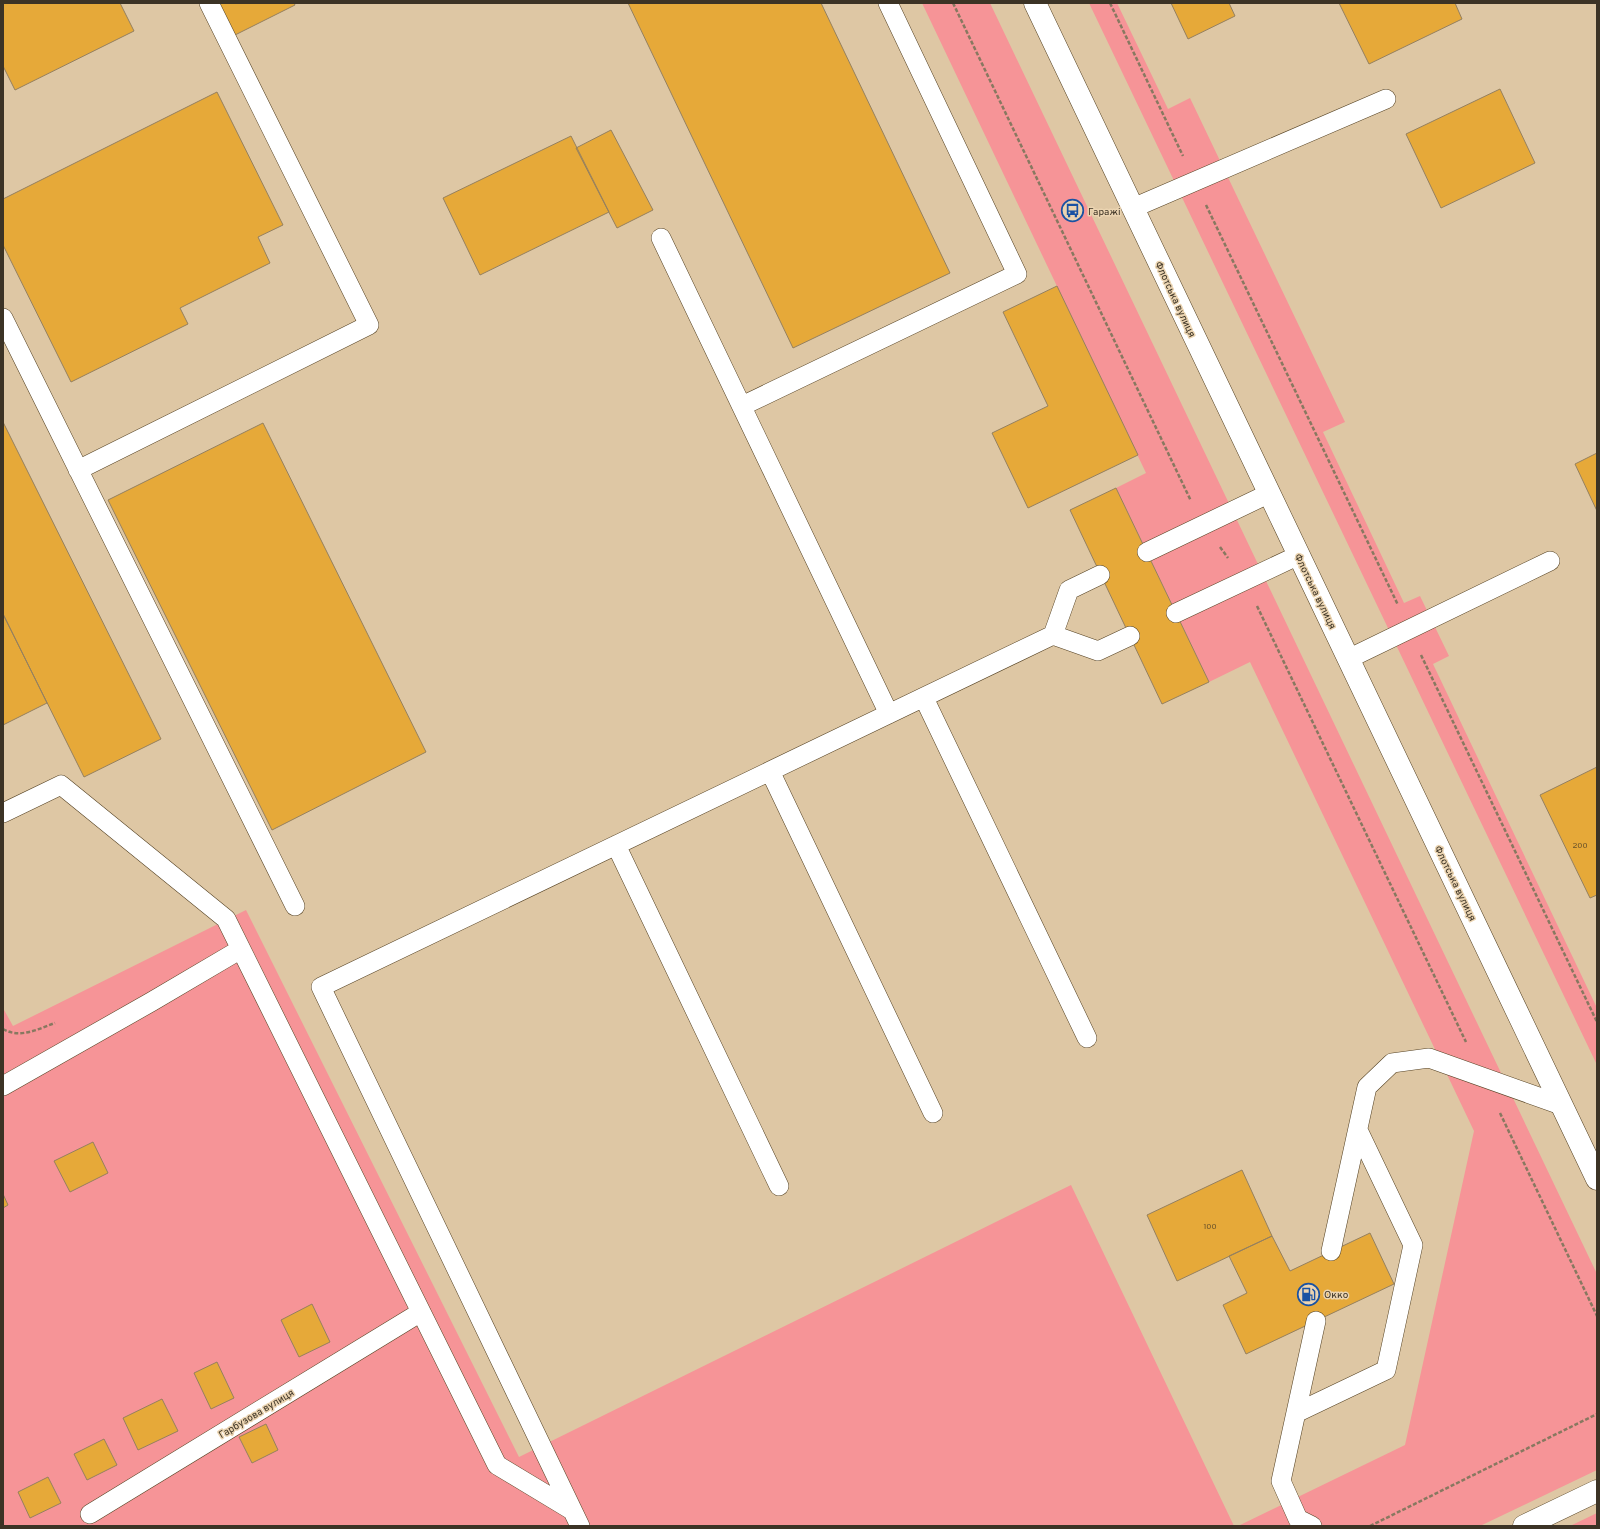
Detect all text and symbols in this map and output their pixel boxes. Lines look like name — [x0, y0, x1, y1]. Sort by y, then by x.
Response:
bus stop icon: Гаражі — [1059, 198, 1085, 224]
place label: Гаражі — [1088, 206, 1120, 219]
street label: Флотська вулиця — [1151, 260, 1198, 340]
street label: Флотська вулиця — [1291, 552, 1339, 631]
house number: 200 — [1572, 841, 1588, 851]
street label: Флотська вулиця — [1431, 844, 1479, 923]
house number: 100 — [1203, 1222, 1217, 1232]
fuel station icon: Окко — [1295, 1281, 1321, 1307]
place label: Окко — [1324, 1289, 1349, 1302]
street label: Гарбузова вулиця — [217, 1387, 297, 1442]

